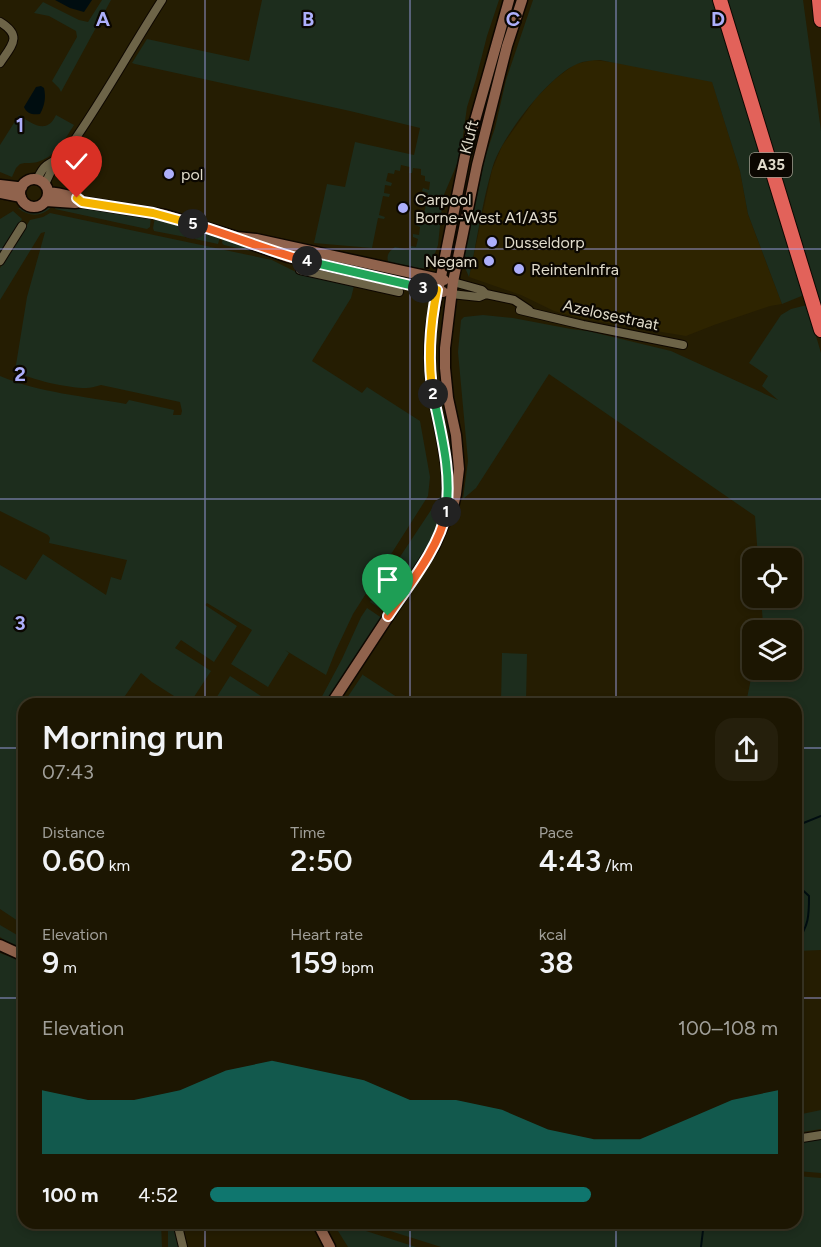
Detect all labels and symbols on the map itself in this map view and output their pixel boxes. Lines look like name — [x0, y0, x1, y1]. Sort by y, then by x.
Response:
text: A — [96, 7, 111, 31]
text: B — [302, 7, 314, 31]
text: C — [506, 7, 520, 31]
text: D — [711, 7, 725, 31]
text: 1 — [16, 113, 24, 137]
street label: Kluft — [456, 118, 482, 156]
pin — [51, 136, 102, 198]
road number: A35 — [750, 153, 792, 177]
place label: pol — [181, 165, 203, 184]
marker: pol — [162, 167, 176, 181]
place label: Carpool Borne-West A1/A35 — [415, 190, 557, 227]
marker: Carpool Borne-West A1/A35 — [396, 201, 410, 215]
pin: 5 — [178, 209, 208, 239]
place label: Dusseldorp — [504, 233, 585, 252]
marker: Dusseldorp — [485, 235, 499, 249]
pin: 4 — [292, 246, 322, 276]
place label: Negam — [425, 252, 477, 271]
marker: Negam — [482, 254, 496, 268]
place label: ReintenInfra — [531, 260, 619, 279]
marker: ReintenInfra — [512, 262, 526, 276]
pin: 3 — [408, 273, 438, 303]
street label: Azelosestraat — [561, 296, 661, 334]
text: 2 — [14, 362, 26, 386]
pin: 2 — [418, 379, 448, 409]
pin: 1 — [431, 497, 461, 527]
pin — [362, 554, 413, 616]
text: 3 — [14, 611, 26, 635]

